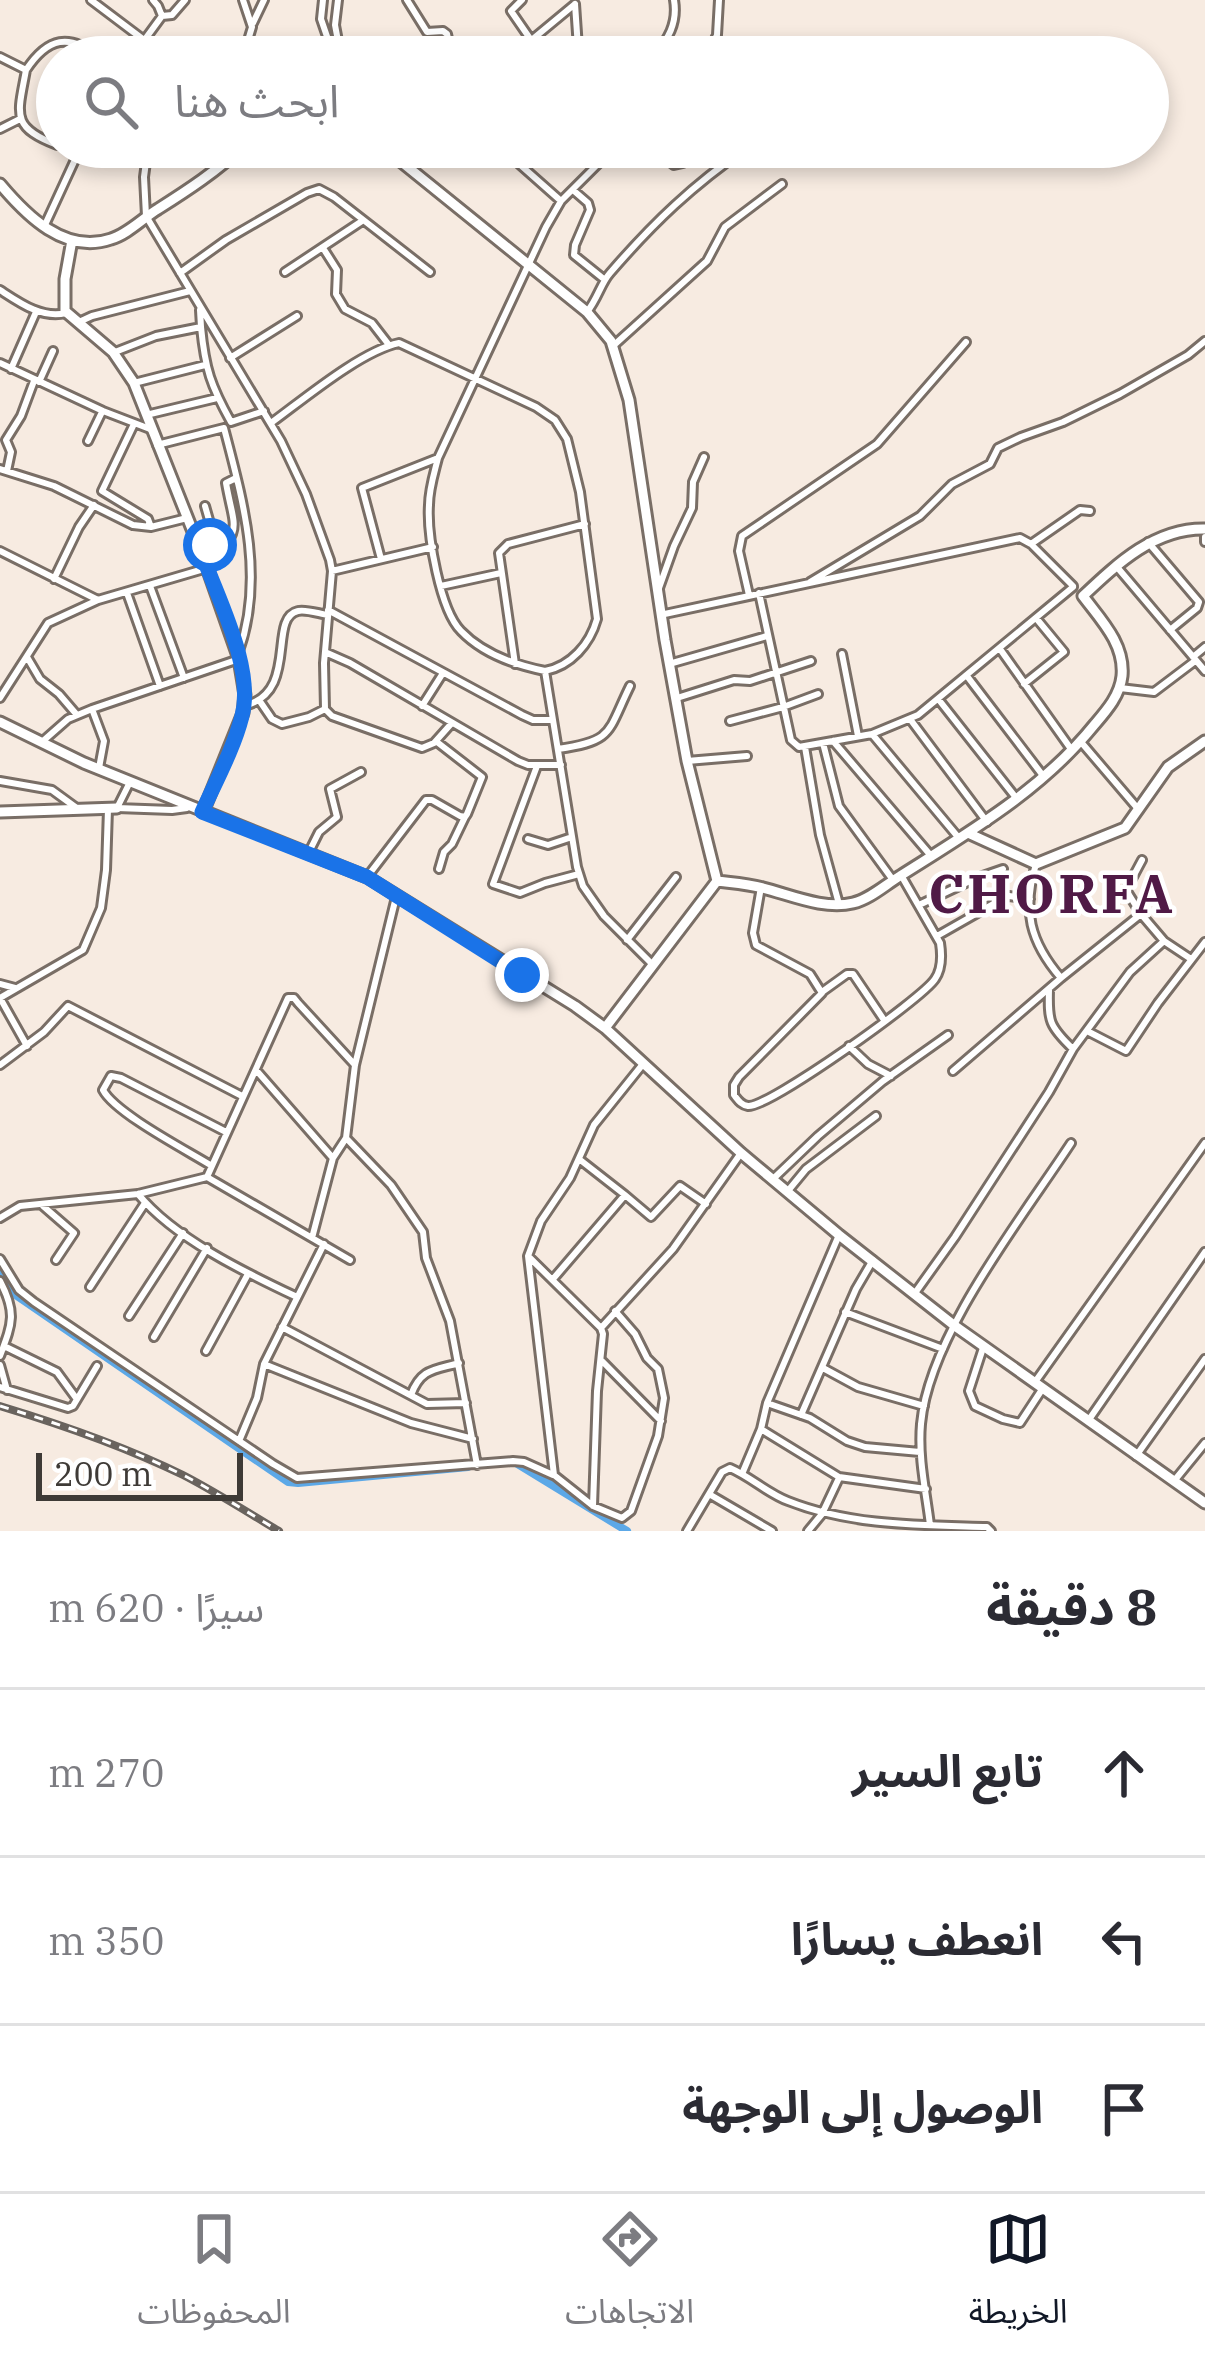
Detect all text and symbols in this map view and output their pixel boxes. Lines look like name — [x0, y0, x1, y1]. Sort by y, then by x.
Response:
search box — [36, 36, 1169, 168]
icon: search — [78, 69, 144, 135]
text: ابحث هنا — [174, 71, 339, 129]
route start — [183, 518, 237, 572]
district label: CHORFA — [928, 858, 1176, 928]
route end — [495, 948, 549, 1002]
scale bar — [36, 1447, 243, 1500]
text: 200 m — [54, 1452, 153, 1495]
text: 8 دقيقة — [986, 1573, 1157, 1639]
text: سيرًا · 620 m — [48, 1582, 264, 1633]
icon: ahead — [1091, 1740, 1157, 1806]
text: تابع السير — [852, 1741, 1043, 1799]
text: 270 m — [48, 1747, 164, 1798]
icon: left — [1091, 1908, 1157, 1974]
text: انعطف يسارًا — [791, 1909, 1043, 1967]
text: 350 m — [48, 1915, 164, 1966]
icon: arrive — [1091, 2076, 1157, 2142]
text: الوصول إلى الوجهة — [682, 2077, 1043, 2135]
tab: المحفوظات — [137, 2206, 291, 2347]
tab: الاتجاهات — [565, 2206, 694, 2347]
tab: الخريطة — [969, 2206, 1068, 2347]

